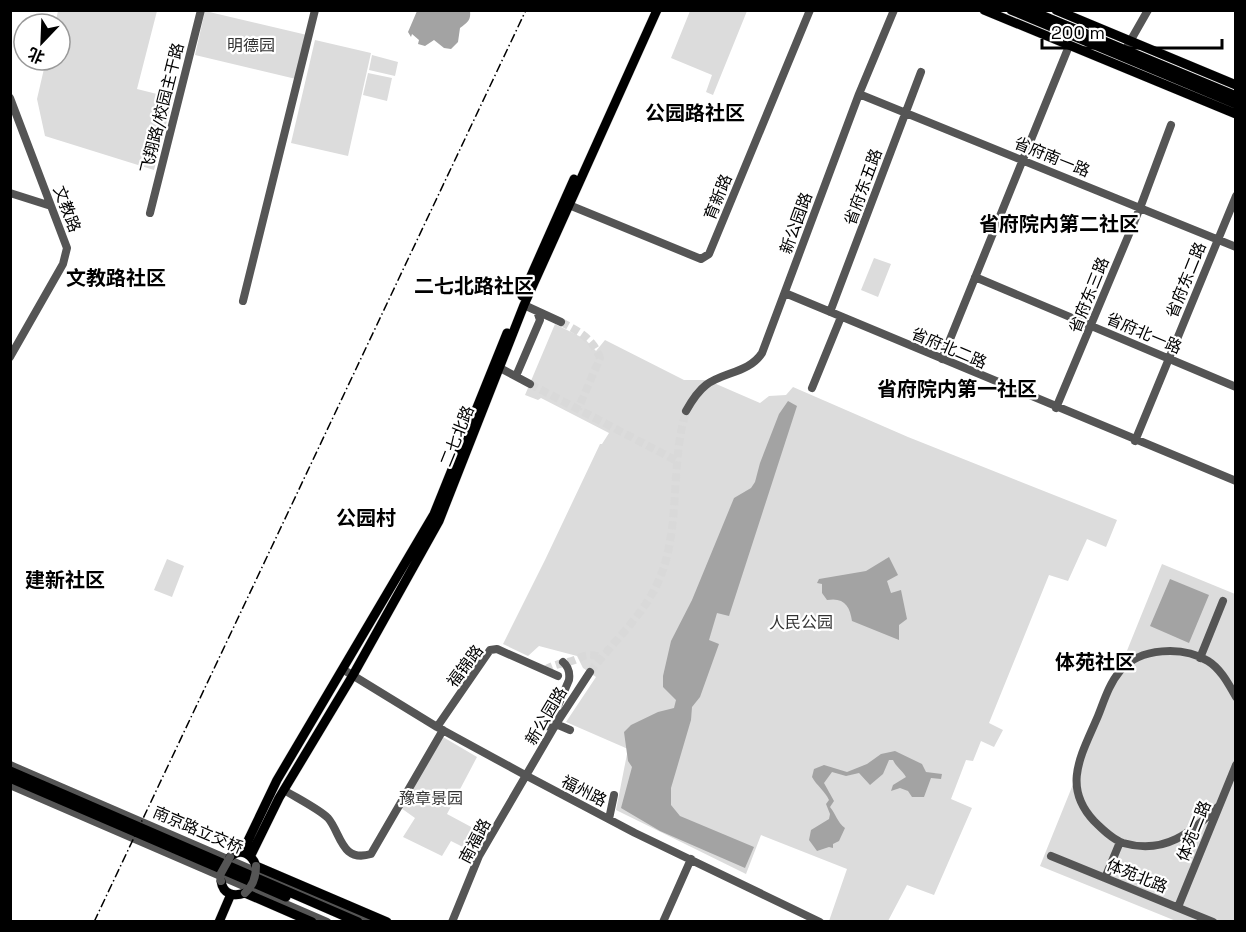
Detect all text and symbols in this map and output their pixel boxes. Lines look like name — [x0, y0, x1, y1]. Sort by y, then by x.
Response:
north arrow — [12, 12, 72, 72]
scale bar — [1042, 12, 1222, 50]
text: 200 m — [1051, 21, 1105, 44]
park label: 明德园 — [227, 35, 275, 56]
street label: 飞翔路/校园主干路 — [136, 40, 188, 176]
text: 北 — [25, 43, 48, 68]
district label: 公园路社区 — [645, 100, 745, 126]
street label: 省府南一路 — [1011, 132, 1093, 182]
street label: 省府东五路 — [839, 146, 887, 228]
street label: 育新路 — [699, 171, 737, 223]
street label: 文教路 — [49, 183, 85, 235]
street label: 新公园路 — [775, 189, 817, 257]
district label: 省府院内第二社区 — [979, 211, 1139, 237]
street label: 省府东二路 — [1161, 239, 1211, 321]
street label: 省府东三路 — [1064, 254, 1114, 336]
district label: 文教路社区 — [66, 265, 166, 291]
district label: 二七北路社区 — [414, 273, 534, 299]
street label: 省府北一路 — [1103, 308, 1185, 358]
street label: 省府北二路 — [908, 323, 990, 373]
district label: 省府院内第一社区 — [877, 376, 1037, 402]
street label: 二七北路 — [435, 402, 479, 470]
district label: 公园村 — [336, 505, 396, 531]
district label: 建新社区 — [25, 567, 105, 593]
park label: 人民公园 — [769, 612, 833, 633]
street label: 福锦路 — [442, 641, 488, 691]
district label: 体苑社区 — [1055, 649, 1135, 675]
street label: 新公园路 — [521, 683, 571, 749]
street label: 福州路 — [558, 771, 610, 811]
park label: 豫章景园 — [399, 788, 463, 809]
street label: 体苑二路 — [1172, 797, 1216, 865]
street label: 南京路立交桥 — [150, 802, 246, 858]
street label: 南福路 — [454, 815, 496, 867]
street label: 体苑北路 — [1103, 854, 1171, 898]

